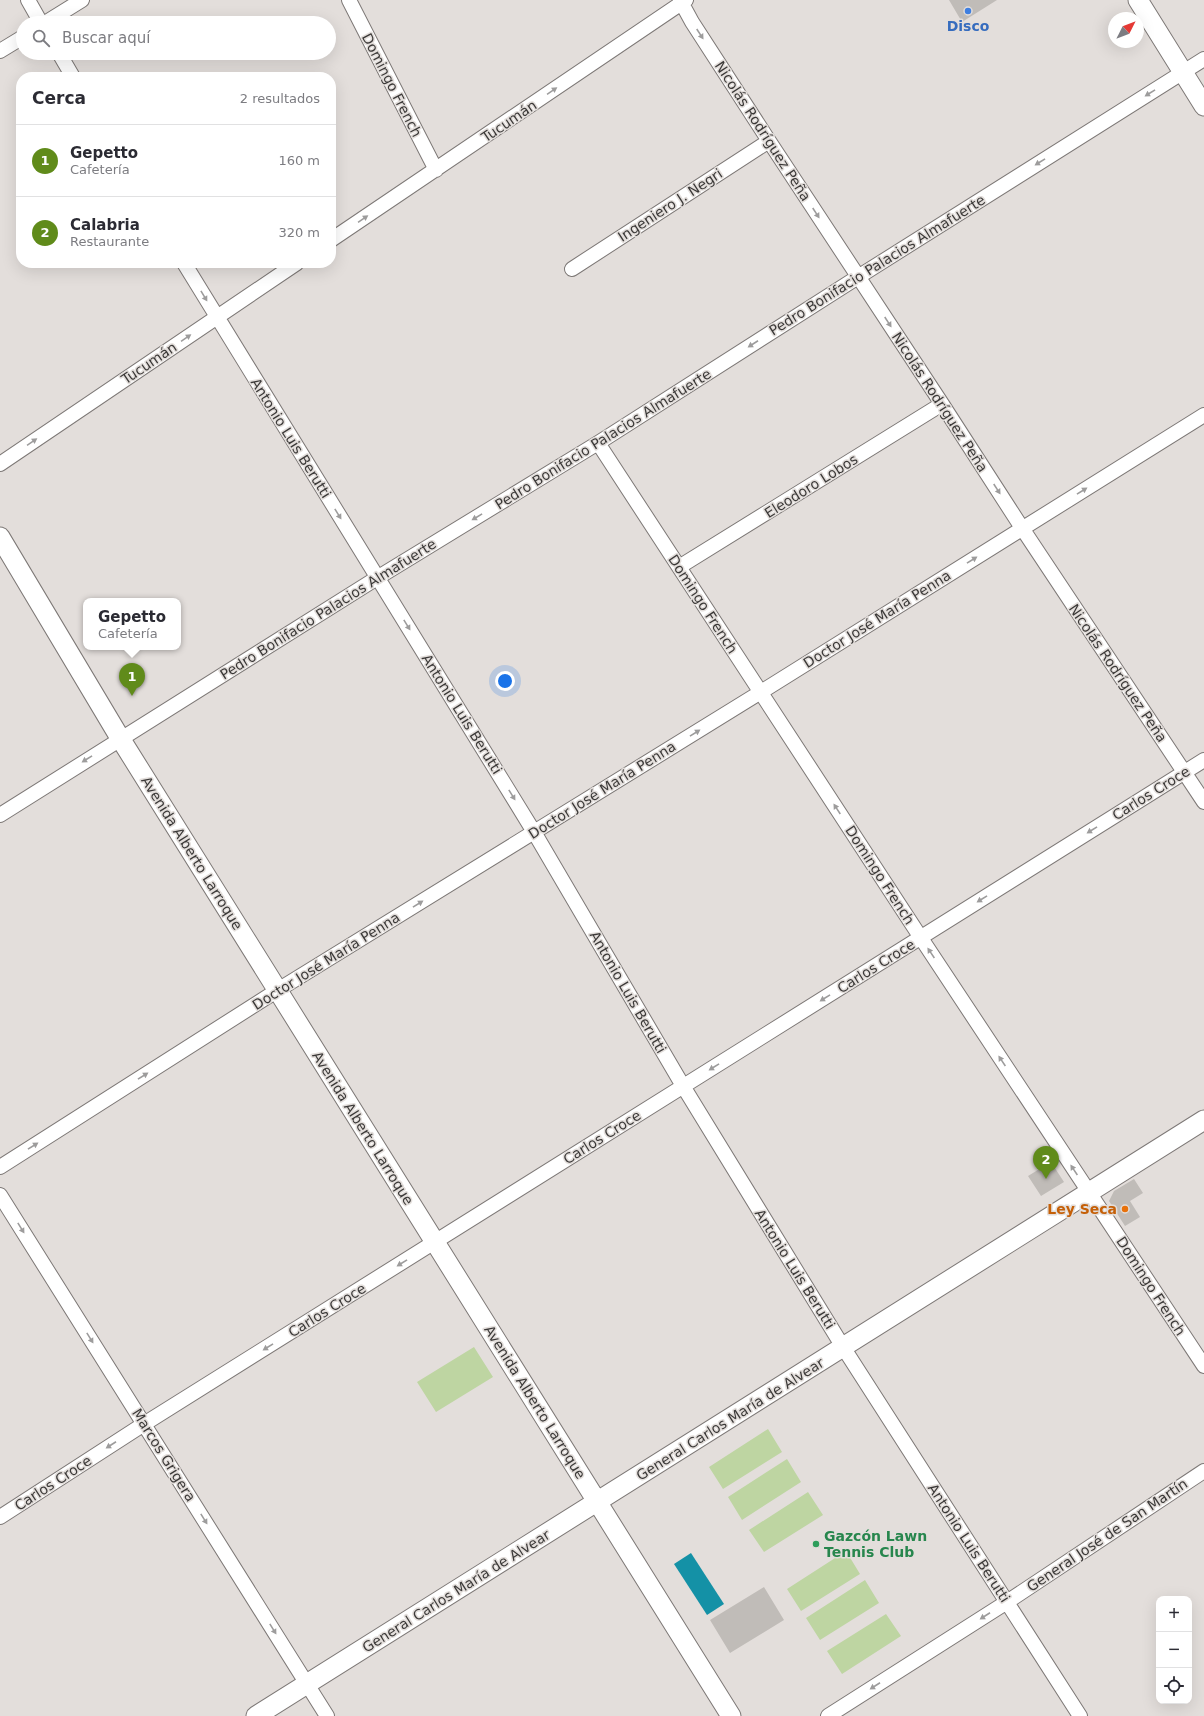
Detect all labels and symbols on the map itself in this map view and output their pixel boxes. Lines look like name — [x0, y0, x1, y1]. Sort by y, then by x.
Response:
marker: Disco — [963, 6, 973, 16]
north arrow — [1108, 12, 1144, 48]
place label: Disco — [947, 18, 990, 34]
one-way arrow — [696, 28, 703, 40]
street label: Domingo French — [359, 30, 425, 140]
street label: Nicolás Rodríguez Peña — [712, 58, 814, 204]
one-way arrow — [547, 87, 557, 95]
one-way arrow — [1144, 89, 1156, 96]
street label: Tucumán — [478, 97, 540, 146]
one-way arrow — [1035, 158, 1045, 166]
street label: Ingeniero J. Negri — [615, 165, 725, 245]
street label: Pedro Bonifacio Palacios Almafuerte — [766, 192, 988, 338]
one-way arrow — [812, 208, 820, 218]
one-way arrow — [358, 215, 369, 223]
one-way arrow — [201, 290, 208, 302]
one-way arrow — [884, 317, 892, 327]
street label: Nicolás Rodríguez Peña — [889, 329, 991, 475]
one-way arrow — [181, 334, 192, 342]
street label: Tucumán — [118, 339, 180, 388]
one-way arrow — [748, 340, 758, 348]
street label: Pedro Bonifacio Palacios Almafuerte — [492, 366, 714, 512]
street label: Antonio Luis Berutti — [248, 375, 334, 501]
one-way arrow — [27, 438, 37, 446]
street label: Eleodoro Lobos — [762, 451, 860, 521]
one-way arrow — [993, 484, 1001, 495]
one-way arrow — [1076, 487, 1088, 494]
one-way arrow — [335, 508, 342, 520]
one-way arrow — [471, 514, 483, 521]
street label: Pedro Bonifacio Palacios Almafuerte — [217, 536, 439, 682]
street label: Domingo French — [665, 552, 741, 656]
one-way arrow — [966, 556, 978, 563]
street label: Doctor José María Penna — [800, 567, 954, 671]
street label: Nicolás Rodríguez Peña — [1066, 601, 1170, 745]
one-way arrow — [403, 619, 410, 631]
street label: Antonio Luis Berutti — [419, 651, 505, 777]
pin: 1 — [119, 663, 145, 696]
your location — [495, 671, 515, 691]
one-way arrow — [690, 729, 701, 736]
street label: Doctor José María Penna — [525, 738, 679, 842]
one-way arrow — [81, 756, 93, 763]
street label: Carlos Croce — [1109, 763, 1193, 823]
street label: Avenida Alberto Larroque — [138, 773, 246, 933]
one-way arrow — [508, 789, 515, 801]
one-way arrow — [833, 804, 841, 814]
street label: Domingo French — [842, 823, 918, 927]
one-way arrow — [1087, 826, 1097, 834]
one-way arrow — [976, 896, 988, 903]
one-way arrow — [412, 900, 424, 907]
street label: Doctor José María Penna — [249, 909, 403, 1013]
street label: Antonio Luis Berutti — [587, 928, 669, 1056]
street label: Carlos Croce — [834, 936, 918, 996]
one-way arrow — [927, 947, 934, 959]
one-way arrow — [820, 994, 830, 1002]
street label: Avenida Alberto Larroque — [309, 1048, 417, 1208]
one-way arrow — [999, 1056, 1006, 1067]
one-way arrow — [708, 1063, 720, 1070]
one-way arrow — [137, 1072, 148, 1080]
street label: Carlos Croce — [560, 1107, 644, 1167]
one-way arrow — [28, 1142, 38, 1150]
pin: 2 — [1033, 1146, 1059, 1179]
one-way arrow — [1070, 1165, 1078, 1175]
place label: Ley Seca — [1047, 1201, 1117, 1217]
marker: Ley Seca — [1120, 1204, 1130, 1214]
street label: Antonio Luis Berutti — [752, 1206, 838, 1332]
one-way arrow — [17, 1222, 24, 1234]
street label: Domingo French — [1113, 1234, 1189, 1338]
one-way arrow — [397, 1259, 407, 1267]
street label: Carlos Croce — [285, 1280, 369, 1340]
street label: Avenida Alberto Larroque — [481, 1322, 589, 1482]
one-way arrow — [86, 1333, 94, 1343]
one-way arrow — [262, 1343, 274, 1350]
street label: General Carlos María de Alvear — [633, 1354, 827, 1484]
street label: Marcos Grigera — [129, 1406, 199, 1504]
one-way arrow — [105, 1442, 117, 1449]
street label: Carlos Croce — [12, 1452, 94, 1514]
street label: General José de San Martín — [1024, 1475, 1190, 1595]
street label: Antonio Luis Berutti — [925, 1481, 1013, 1605]
one-way arrow — [200, 1513, 207, 1525]
street label: General Carlos María de Alvear — [359, 1526, 553, 1656]
place label: Gazcón Lawn Tennis Club — [824, 1528, 927, 1560]
marker: Gazcón Lawn Tennis Club — [811, 1539, 821, 1549]
one-way arrow — [980, 1612, 990, 1620]
one-way arrow — [269, 1623, 276, 1635]
one-way arrow — [870, 1682, 880, 1690]

